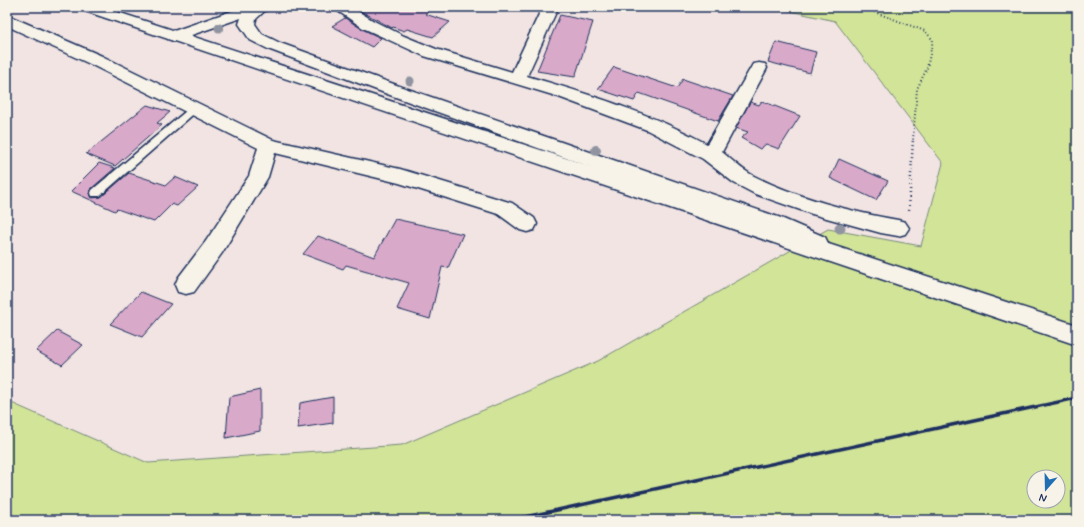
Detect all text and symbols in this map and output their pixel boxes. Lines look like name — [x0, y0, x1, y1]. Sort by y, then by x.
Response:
north arrow — [1026, 469, 1066, 509]
text: N — [1037, 490, 1049, 505]

